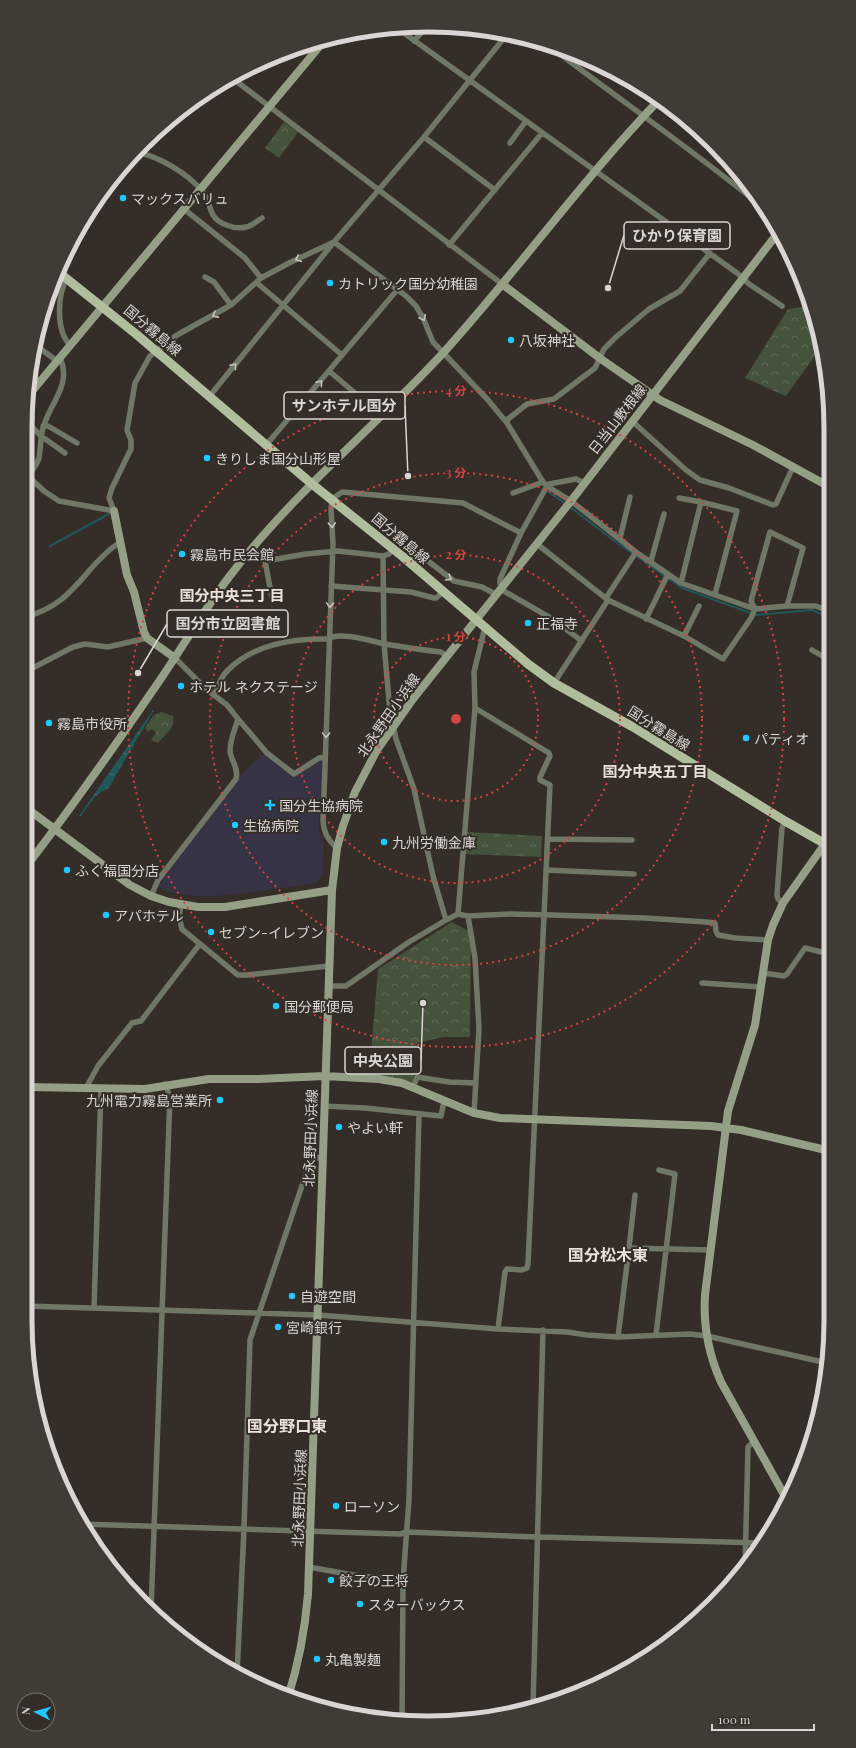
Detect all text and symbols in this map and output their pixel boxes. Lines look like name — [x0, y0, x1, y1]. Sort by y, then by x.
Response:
place label: マックスバリュ — [131, 189, 229, 208]
marker: マックスバリュ — [118, 193, 128, 203]
callout: ひかり保育園 — [624, 222, 730, 249]
text: ひかり保育園 — [632, 225, 722, 245]
one-way arrow — [295, 254, 303, 262]
place label: カトリック国分幼稚園 — [338, 274, 478, 293]
marker: カトリック国分幼稚園 — [325, 278, 335, 288]
street label: 国分霧島線 — [120, 300, 186, 360]
one-way arrow — [212, 310, 219, 317]
one-way arrow — [418, 314, 426, 321]
place label: 八坂神社 — [519, 331, 575, 350]
marker: 八坂神社 — [506, 335, 516, 345]
one-way arrow — [229, 363, 236, 371]
one-way arrow — [315, 380, 322, 387]
street label: 日当山敷根線 — [584, 380, 650, 458]
text: 4 分 — [445, 382, 467, 398]
callout: サンホテル国分 — [284, 392, 405, 419]
text: サンホテル国分 — [291, 395, 397, 415]
place label: きりしま国分山形屋 — [215, 449, 341, 468]
marker: きりしま国分山形屋 — [202, 453, 212, 463]
text: 3 分 — [446, 464, 466, 480]
street label: 国分霧島線 — [368, 508, 434, 568]
one-way arrow — [328, 522, 336, 528]
place label: 霧島市民会館 — [190, 545, 274, 564]
text: 2 分 — [446, 546, 466, 562]
marker: 霧島市民会館 — [177, 549, 187, 559]
one-way arrow — [445, 573, 452, 580]
district label: 国分中央三丁目 — [179, 585, 285, 605]
one-way arrow — [326, 602, 335, 608]
callout: 国分市立図書館 — [167, 610, 288, 637]
text: 国分市立図書館 — [175, 613, 281, 633]
place label: 正福寺 — [536, 614, 578, 633]
marker: 正福寺 — [523, 618, 533, 628]
text: 1 分 — [446, 628, 466, 644]
street label: 北永野田小浜線 — [352, 669, 424, 761]
place label: ホテル ネクステージ — [189, 677, 318, 696]
marker: ホテル ネクステージ — [176, 681, 186, 691]
street label: 国分霧島線 — [624, 701, 694, 755]
centre of rings — [449, 712, 463, 726]
place label: 霧島市役所 — [57, 714, 127, 733]
marker: 霧島市役所 — [44, 718, 54, 728]
place label: パティオ — [754, 729, 809, 748]
one-way arrow — [322, 732, 330, 738]
marker: パティオ — [741, 733, 751, 743]
district label: 国分中央五丁目 — [602, 761, 708, 781]
place label: 国分生協病院 — [279, 796, 363, 815]
marker: 国分生協病院 — [264, 799, 276, 811]
place label: 生協病院 — [243, 816, 299, 835]
marker: 生協病院 — [230, 820, 240, 830]
place label: 九州労働金庫 — [392, 833, 476, 852]
marker: 九州労働金庫 — [379, 837, 389, 847]
place label: ふく福国分店 — [75, 861, 159, 880]
marker: ふく福国分店 — [62, 865, 72, 875]
place label: アパホテル — [114, 906, 184, 925]
marker: アパホテル — [101, 910, 111, 920]
place label: セブン-イレブン — [219, 923, 324, 942]
marker: セブン-イレブン — [206, 927, 216, 937]
place label: 国分郵便局 — [284, 997, 354, 1016]
marker: 国分郵便局 — [271, 1001, 281, 1011]
callout: 中央公園 — [345, 1047, 421, 1074]
text: 中央公園 — [353, 1050, 413, 1070]
street label: 北永野田小浜線 — [299, 1089, 321, 1187]
place label: 九州電力霧島営業所 — [86, 1091, 212, 1110]
marker: 九州電力霧島営業所 — [215, 1095, 225, 1105]
place label: やよい軒 — [347, 1118, 403, 1137]
marker: やよい軒 — [334, 1122, 344, 1132]
district label: 国分松木東 — [568, 1244, 648, 1265]
place label: 自遊空間 — [300, 1287, 356, 1306]
marker: 自遊空間 — [287, 1291, 297, 1301]
place label: 宮崎銀行 — [286, 1318, 342, 1337]
marker: 宮崎銀行 — [273, 1322, 283, 1332]
district label: 国分野口東 — [247, 1415, 327, 1436]
street label: 北永野田小浜線 — [288, 1449, 310, 1547]
place label: ローソン — [344, 1497, 400, 1516]
marker: ローソン — [331, 1501, 341, 1511]
place label: 餃子の王将 — [339, 1571, 409, 1590]
marker: 餃子の王将 — [326, 1575, 336, 1585]
place label: スターバックス — [368, 1595, 465, 1614]
marker: スターバックス — [355, 1599, 365, 1609]
place label: 丸亀製麺 — [325, 1650, 381, 1669]
marker: 丸亀製麺 — [312, 1654, 322, 1664]
north arrow — [16, 1692, 56, 1732]
text: N — [18, 1706, 33, 1716]
scale bar — [712, 1706, 814, 1732]
text: 100 m — [718, 1711, 751, 1727]

